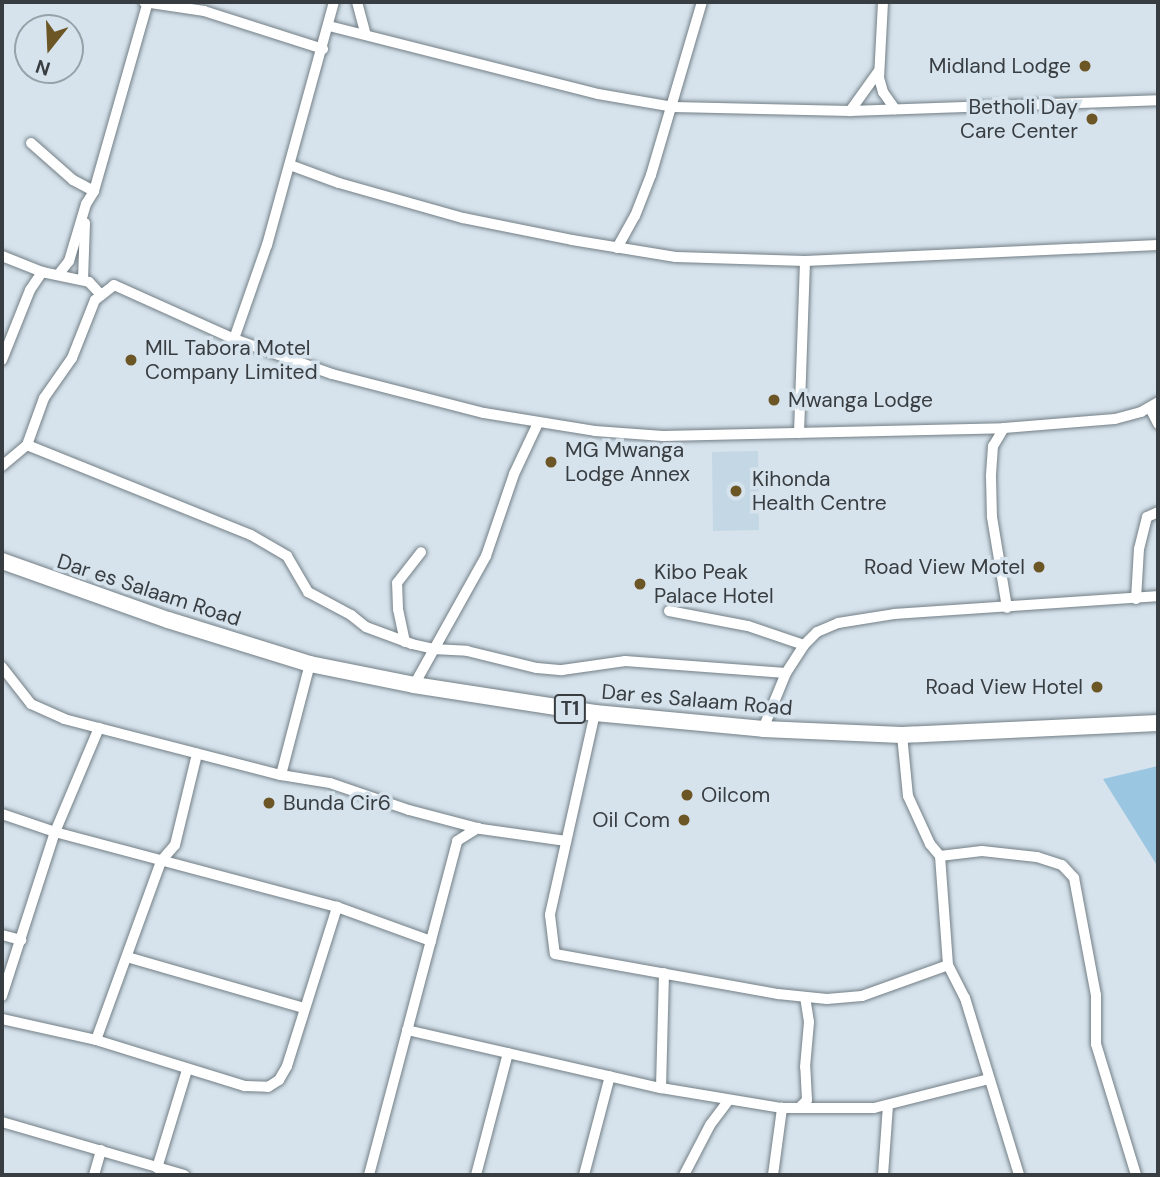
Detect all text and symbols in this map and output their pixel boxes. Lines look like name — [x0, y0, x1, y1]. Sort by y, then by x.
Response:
north arrow — [14, 14, 84, 84]
place label: Midland Lodge — [929, 53, 1071, 79]
text: N — [33, 54, 53, 82]
marker: Midland Lodge — [1077, 58, 1093, 74]
place label: Betholi Day Care Center — [960, 94, 1078, 144]
marker: Betholi Day Care Center — [1084, 111, 1100, 127]
place label: MIL Tabora Motel Company Limited — [145, 335, 318, 385]
marker: MIL Tabora Motel Company Limited — [123, 352, 139, 368]
place label: Mwanga Lodge — [788, 387, 933, 413]
marker: Mwanga Lodge — [766, 392, 782, 408]
place label: MG Mwanga Lodge Annex — [565, 437, 690, 487]
marker: MG Mwanga Lodge Annex — [543, 454, 559, 470]
place label: Kihonda Health Centre — [752, 466, 887, 516]
marker: Kihonda Health Centre — [726, 481, 746, 501]
street label: Dar es Salaam Road — [54, 548, 244, 632]
place label: Road View Motel — [864, 554, 1025, 580]
place label: Kibo Peak Palace Hotel — [654, 559, 774, 609]
marker: Road View Motel — [1031, 559, 1047, 575]
marker: Kibo Peak Palace Hotel — [632, 576, 648, 592]
place label: Road View Hotel — [925, 674, 1083, 700]
street label: Dar es Salaam Road — [600, 679, 794, 721]
marker: Road View Hotel — [1089, 679, 1105, 695]
road number: T1 — [552, 694, 588, 724]
place label: Oilcom — [701, 782, 770, 808]
marker: Oilcom — [679, 787, 695, 803]
place label: Bunda Cir6 — [283, 790, 391, 816]
marker: Bunda Cir6 — [261, 795, 277, 811]
place label: Oil Com — [592, 807, 670, 833]
marker: Oil Com — [676, 812, 692, 828]

